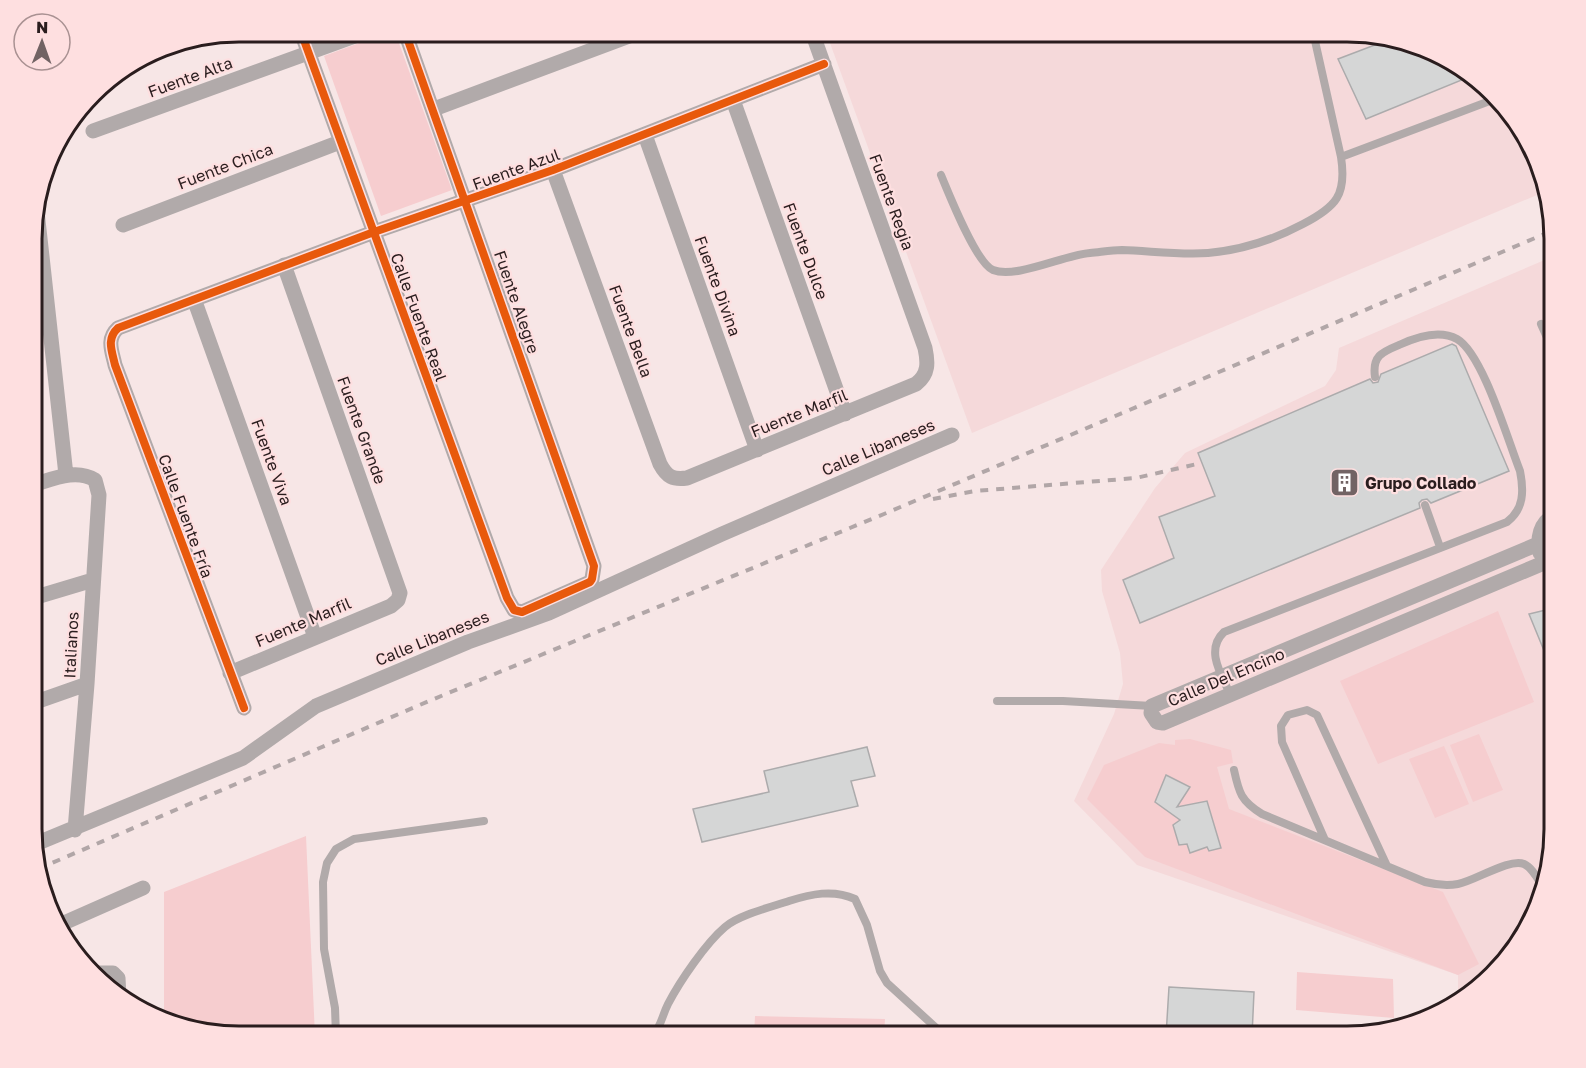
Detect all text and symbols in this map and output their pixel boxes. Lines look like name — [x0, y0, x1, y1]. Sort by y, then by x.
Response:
north arrow — [12, 12, 72, 72]
text: N — [36, 17, 49, 37]
street label: Fuente Alta — [145, 52, 235, 102]
street label: Fuente Chica — [174, 139, 276, 193]
street label: Fuente Azul — [470, 144, 562, 194]
street label: Fuente Regia — [865, 151, 919, 253]
street label: Fuente Dulce — [779, 200, 833, 302]
street label: Fuente Divina — [691, 233, 745, 339]
street label: Fuente Alegre — [490, 248, 544, 356]
street label: Calle Fuente Real — [386, 250, 452, 384]
street label: Fuente Bella — [605, 282, 657, 380]
street label: Fuente Grande — [333, 373, 391, 487]
street label: Fuente Marfil — [748, 385, 850, 441]
street label: Calle Libaneses — [818, 414, 938, 480]
street label: Fuente Viva — [247, 416, 297, 508]
street label: Calle Fuente Fría — [154, 451, 218, 581]
building icon: Grupo Collado — [1328, 467, 1360, 499]
place label: Grupo Collado — [1365, 473, 1477, 493]
street label: Fuente Marfil — [252, 593, 354, 651]
street label: Calle Libaneses — [372, 606, 492, 670]
street label: Italianos — [59, 611, 83, 679]
street label: Calle Del Encino — [1165, 643, 1287, 711]

